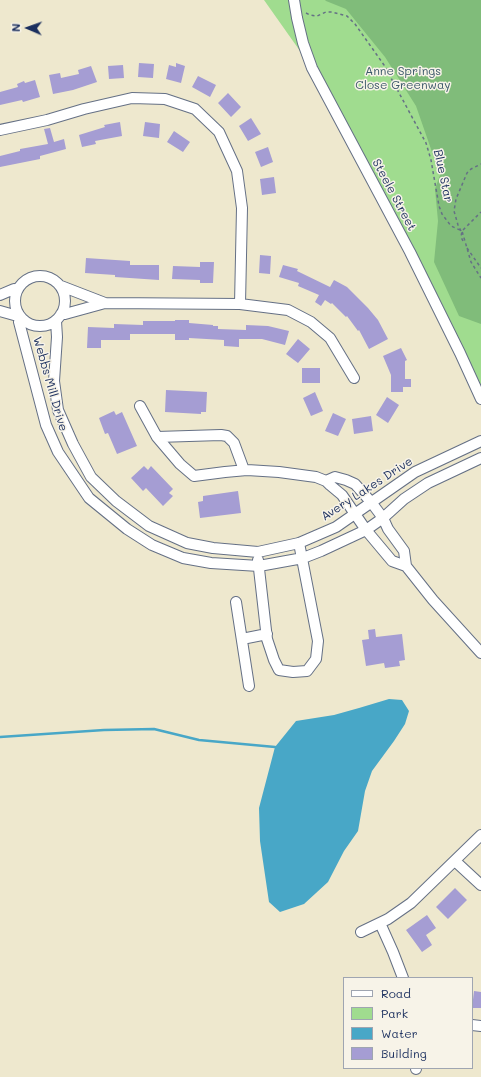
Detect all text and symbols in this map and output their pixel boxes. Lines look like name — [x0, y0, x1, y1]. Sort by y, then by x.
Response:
north arrow — [8, 8, 48, 48]
text: N — [8, 23, 23, 32]
park label: Anne Springs Close Greenway — [355, 64, 451, 92]
street label: Blue Star — [430, 148, 456, 204]
street label: Steele Street — [369, 157, 419, 233]
street label: Webbs Mill Drive — [30, 335, 70, 433]
street label: Avery Lakes Drive — [319, 454, 415, 524]
legend — [343, 977, 473, 1069]
text: Road — [381, 985, 411, 1001]
text: Park — [381, 1005, 408, 1021]
text: Water — [381, 1025, 418, 1041]
text: Building — [381, 1045, 427, 1061]

